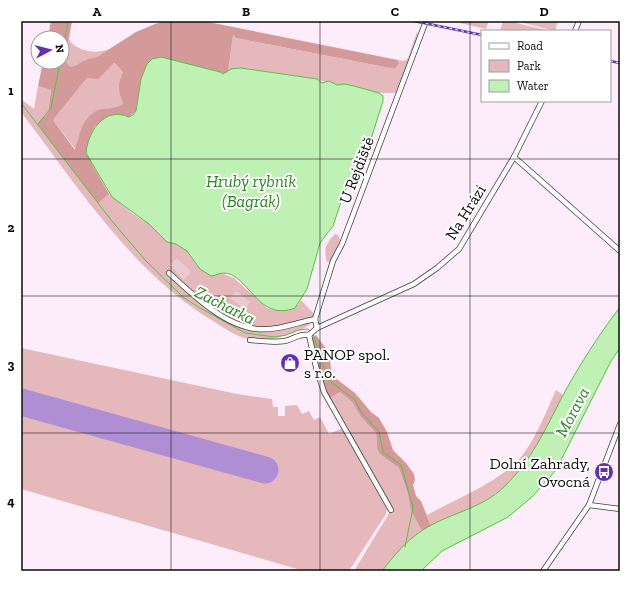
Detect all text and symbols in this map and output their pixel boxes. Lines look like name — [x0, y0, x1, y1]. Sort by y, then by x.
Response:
text: A — [93, 4, 102, 19]
text: B — [242, 4, 250, 19]
text: C — [391, 4, 399, 19]
text: D — [539, 4, 549, 19]
north arrow — [30, 30, 70, 70]
legend — [481, 30, 611, 102]
text: Road — [517, 39, 543, 53]
text: N — [52, 44, 66, 54]
text: Park — [517, 59, 542, 73]
text: Water — [517, 79, 549, 93]
text: 1 — [8, 83, 14, 98]
street label: U Rejdiště — [335, 134, 378, 206]
water label: Hrubý rybník (Bagrák) — [206, 171, 296, 211]
street label: Na Hrázi — [441, 181, 490, 243]
text: 2 — [8, 220, 15, 235]
water label: Zacharka — [192, 281, 258, 329]
place label: PANOP spol. s r.o. — [304, 345, 390, 382]
shop icon: PANOP spol. s r.o. — [279, 352, 301, 374]
text: 3 — [8, 357, 15, 372]
water label: Morava — [551, 384, 593, 440]
place label: Dolní Zahrady, Ovocná — [489, 454, 590, 491]
bus stop icon: Dolní Zahrady, Ovocná — [593, 461, 615, 483]
text: 4 — [7, 494, 15, 509]

